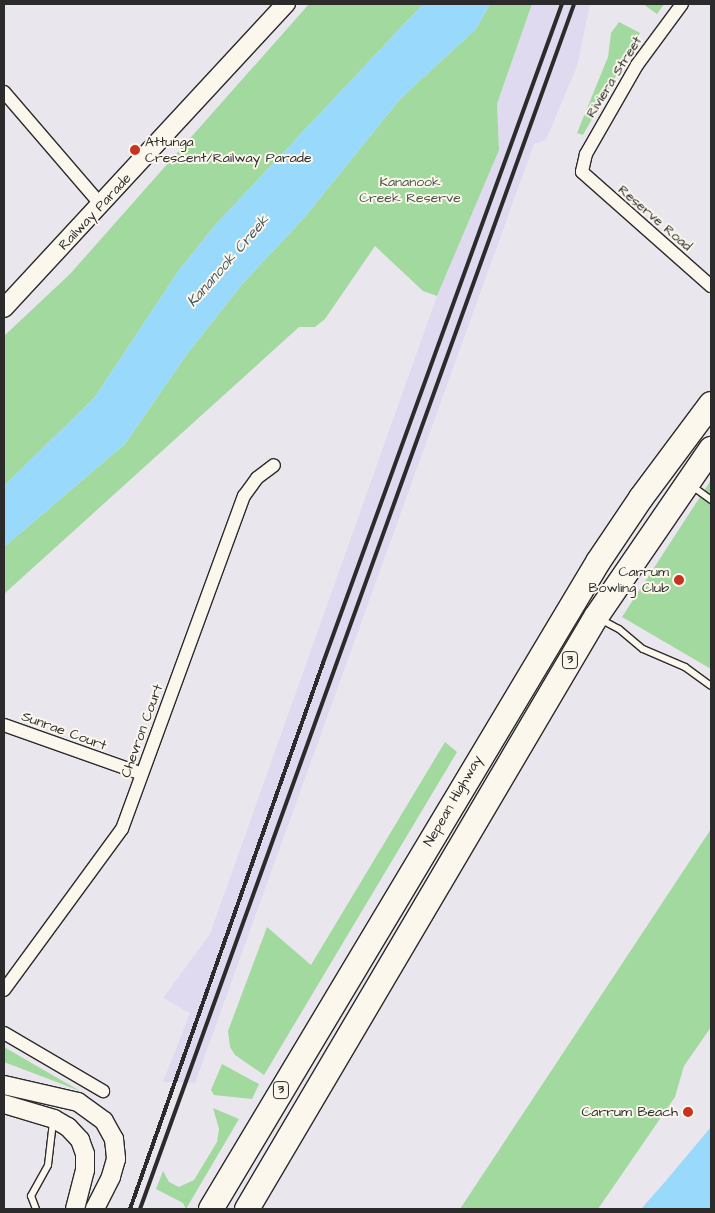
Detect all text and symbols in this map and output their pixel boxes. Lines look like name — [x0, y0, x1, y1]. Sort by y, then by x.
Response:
street label: Riviera Street — [582, 33, 646, 121]
place label: Attunga Crescent/Railway Parade — [145, 134, 312, 166]
marker: Attunga Crescent/Railway Parade — [129, 144, 141, 156]
street label: Railway Parade — [55, 170, 135, 254]
park label: Kananook Creek Reserve — [359, 174, 461, 206]
street label: Reserve Road — [615, 181, 695, 255]
water label: Kananook Creek — [183, 211, 273, 311]
place label: Carrum Bowling Club — [589, 564, 669, 596]
marker: Carrum Bowling Club — [673, 574, 685, 586]
road number: 3 — [561, 650, 579, 670]
street label: Chevron Court — [117, 682, 167, 780]
street label: Sunrae Court — [19, 708, 109, 754]
street label: Nepean Highway — [420, 752, 486, 850]
road number: 3 — [272, 1080, 290, 1100]
place label: Carrum Beach — [581, 1104, 678, 1120]
marker: Carrum Beach — [682, 1106, 694, 1118]

